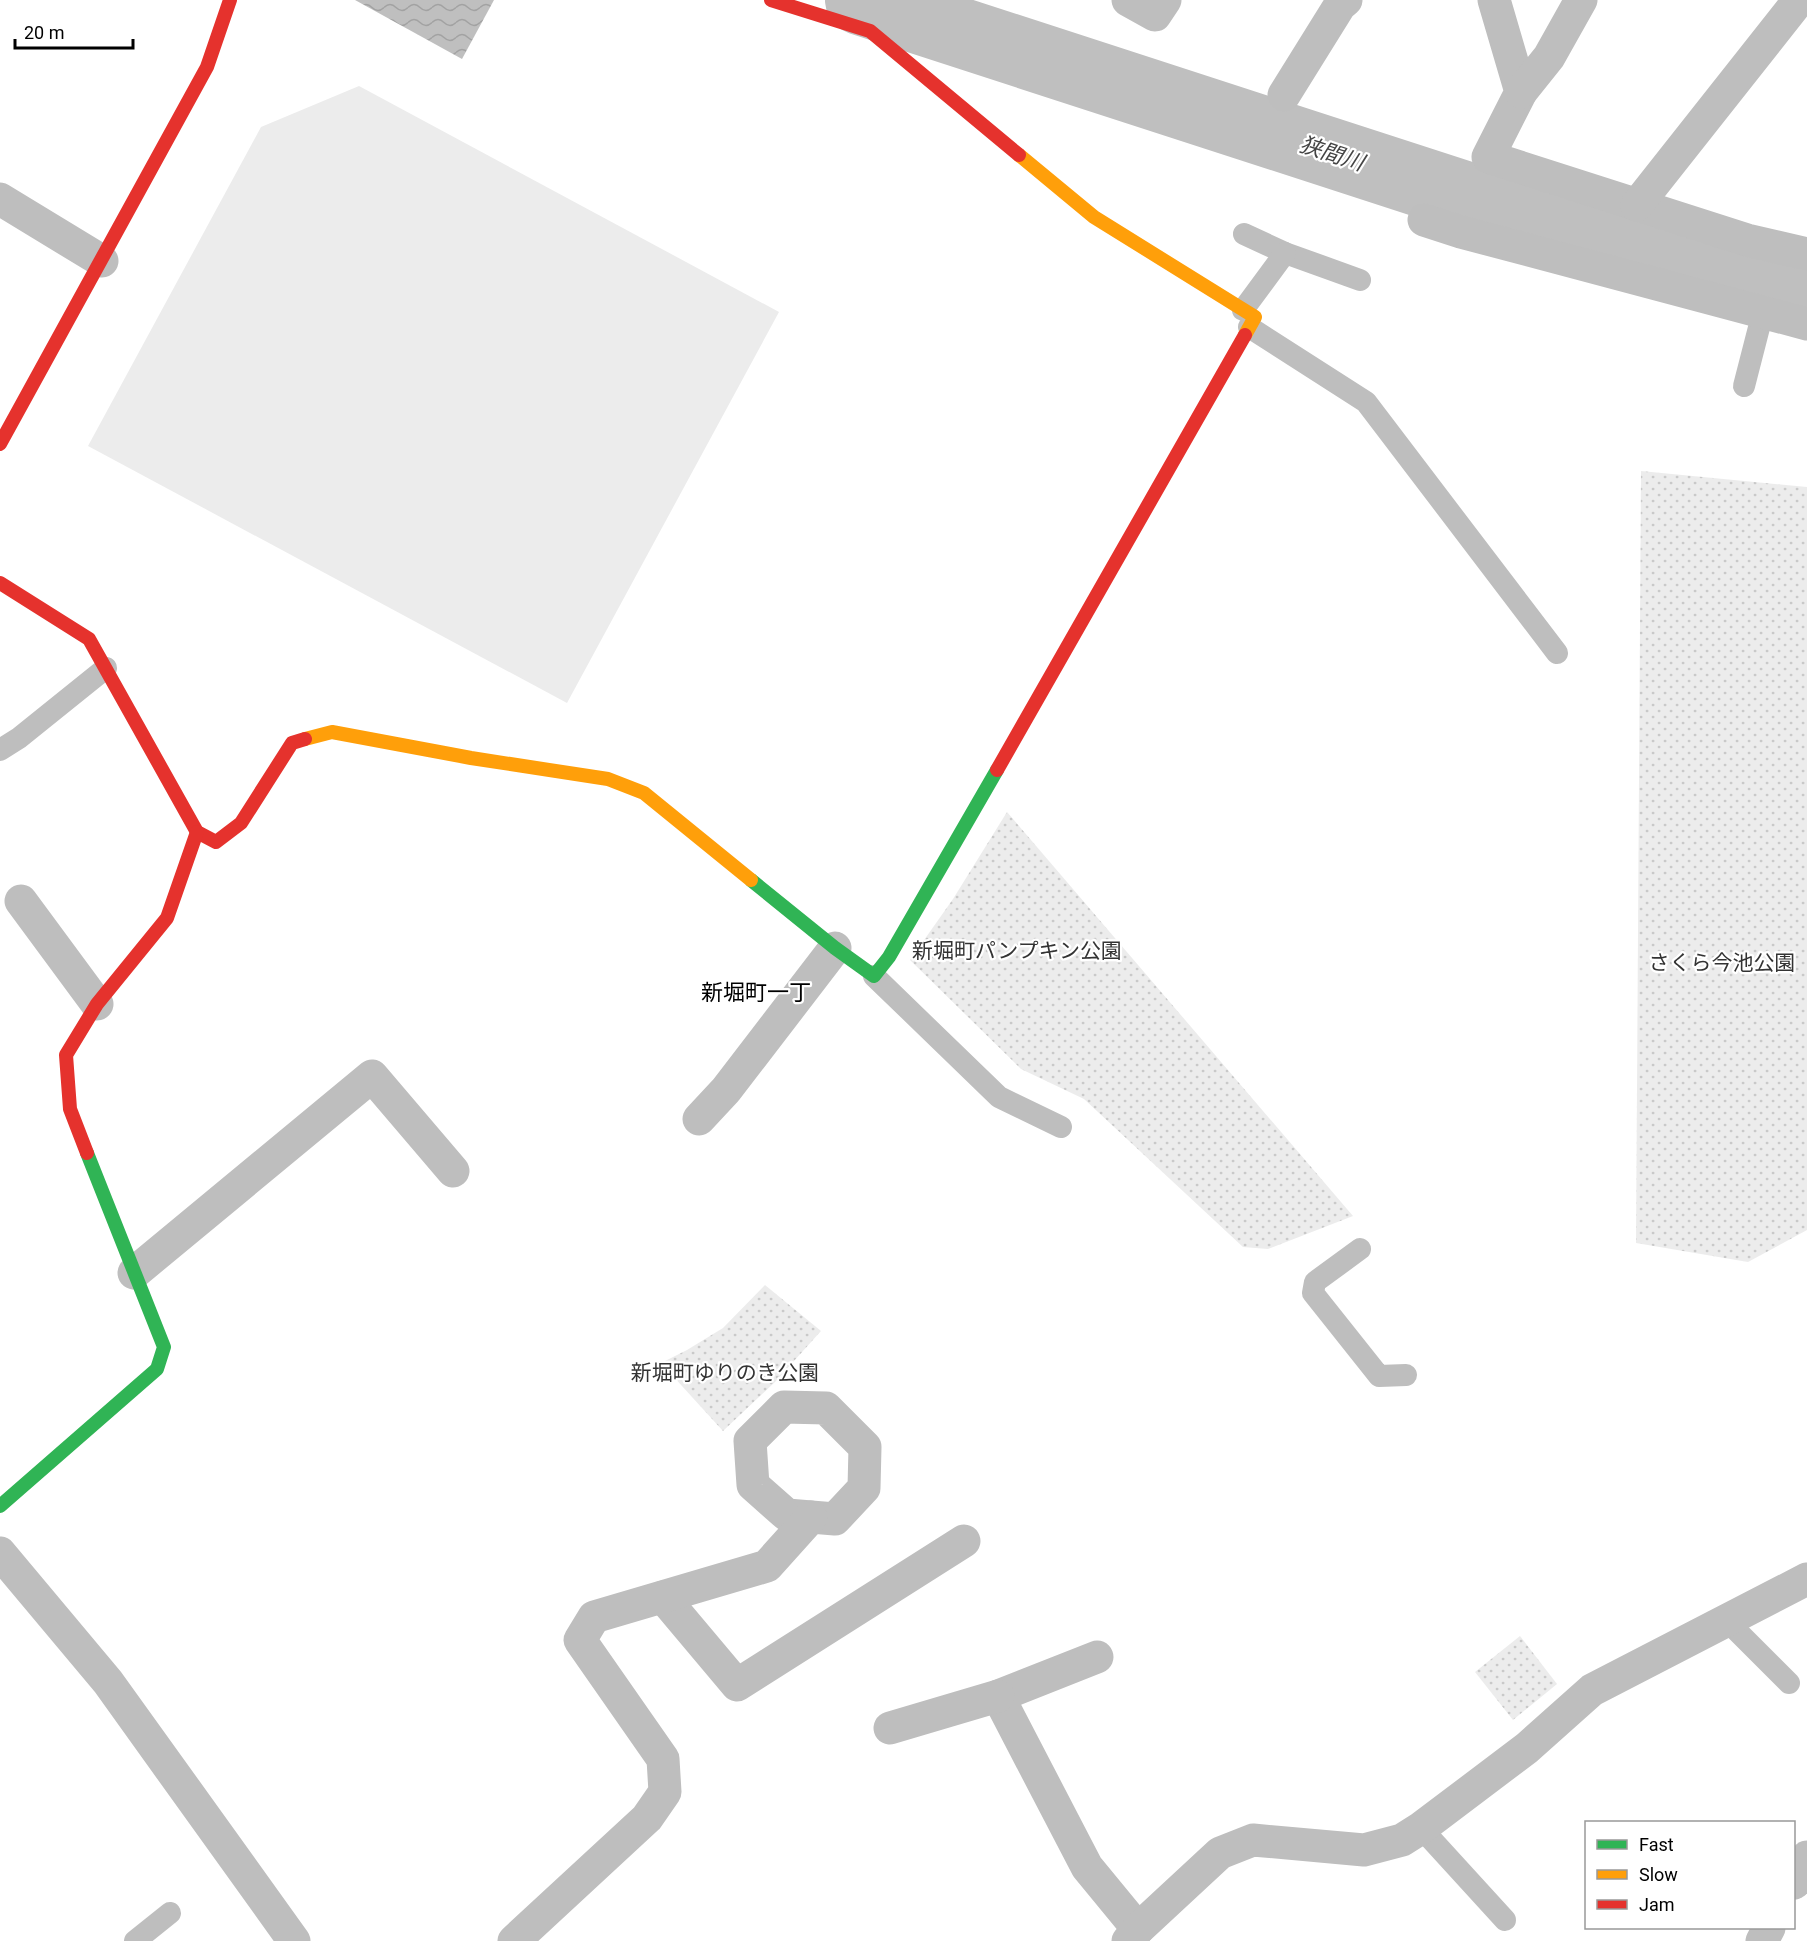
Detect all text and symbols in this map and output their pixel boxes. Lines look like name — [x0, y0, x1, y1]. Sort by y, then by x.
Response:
scale bar — [15, 12, 134, 50]
text: 20 m — [24, 22, 64, 43]
water label: 狭間川 — [1297, 131, 1369, 176]
park label: 新堀町パンプキン公園 — [912, 939, 1122, 963]
park label: さくら今池公園 — [1649, 951, 1796, 975]
district label: 新堀町一丁 — [701, 980, 811, 1005]
park label: 新堀町ゆりのき公園 — [631, 1361, 819, 1385]
legend — [1585, 1821, 1795, 1929]
text: Fast — [1639, 1834, 1674, 1855]
text: Slow — [1639, 1864, 1678, 1885]
text: Jam — [1639, 1894, 1675, 1915]

